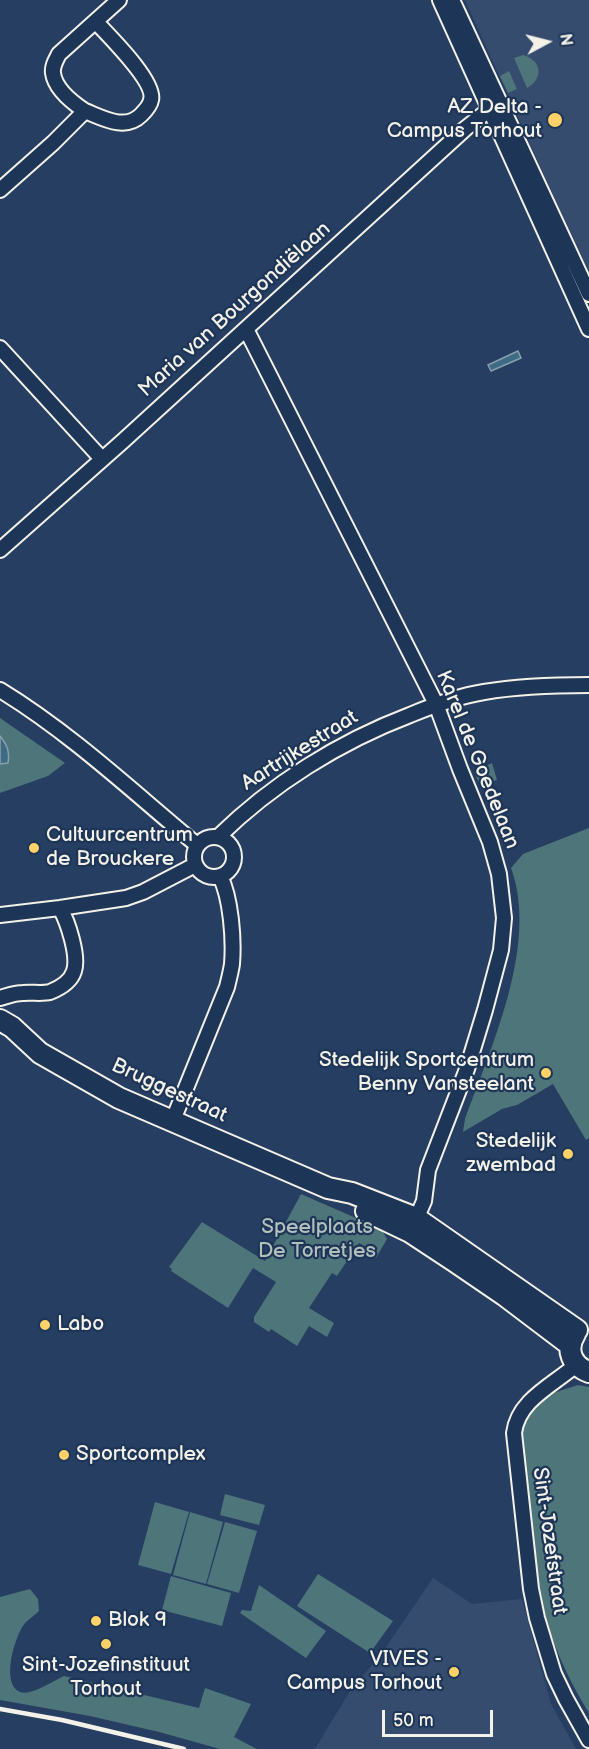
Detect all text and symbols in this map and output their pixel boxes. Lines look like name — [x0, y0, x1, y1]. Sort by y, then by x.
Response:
north arrow — [517, 12, 577, 72]
text: N — [555, 33, 576, 47]
place label: AZ Delta - Campus Torhout — [387, 95, 542, 145]
marker: AZ Delta - Campus Torhout — [546, 111, 564, 129]
street label: Maria van Bourgondiëlaan — [134, 217, 336, 403]
street label: Karel de Goedelaan — [430, 667, 524, 853]
street label: Aartrijkestraat — [237, 705, 363, 797]
place label: Cultuurcentrum de Brouckere — [46, 823, 193, 873]
marker: Cultuurcentrum de Brouckere — [27, 841, 41, 855]
place label: Stedelijk Sportcentrum Benny Vansteelant — [319, 1048, 534, 1098]
street label: Bruggestraat — [107, 1053, 231, 1129]
marker: Stedelijk Sportcentrum Benny Vansteelant — [539, 1066, 553, 1080]
place label: Stedelijk zwembad — [466, 1129, 556, 1179]
marker: Stedelijk zwembad — [561, 1147, 575, 1161]
park label: Speelplaats De Torretjes — [258, 1215, 376, 1265]
place label: Labo — [57, 1312, 104, 1338]
marker: Labo — [38, 1318, 52, 1332]
place label: Sportcomplex — [76, 1442, 206, 1468]
marker: Sportcomplex — [57, 1448, 71, 1462]
street label: Sint-Jozefstraat — [526, 1466, 572, 1616]
place label: Blok 9 — [108, 1608, 167, 1634]
marker: Blok 9 — [89, 1614, 103, 1628]
marker: Sint-Jozefinstituut Torhout — [99, 1637, 113, 1651]
place label: VIVES - Campus Torhout — [287, 1647, 442, 1697]
place label: Sint-Jozefinstituut Torhout — [22, 1653, 190, 1703]
marker: VIVES - Campus Torhout — [447, 1665, 461, 1679]
scale bar — [385, 1698, 496, 1736]
text: 50 m — [393, 1710, 434, 1731]

